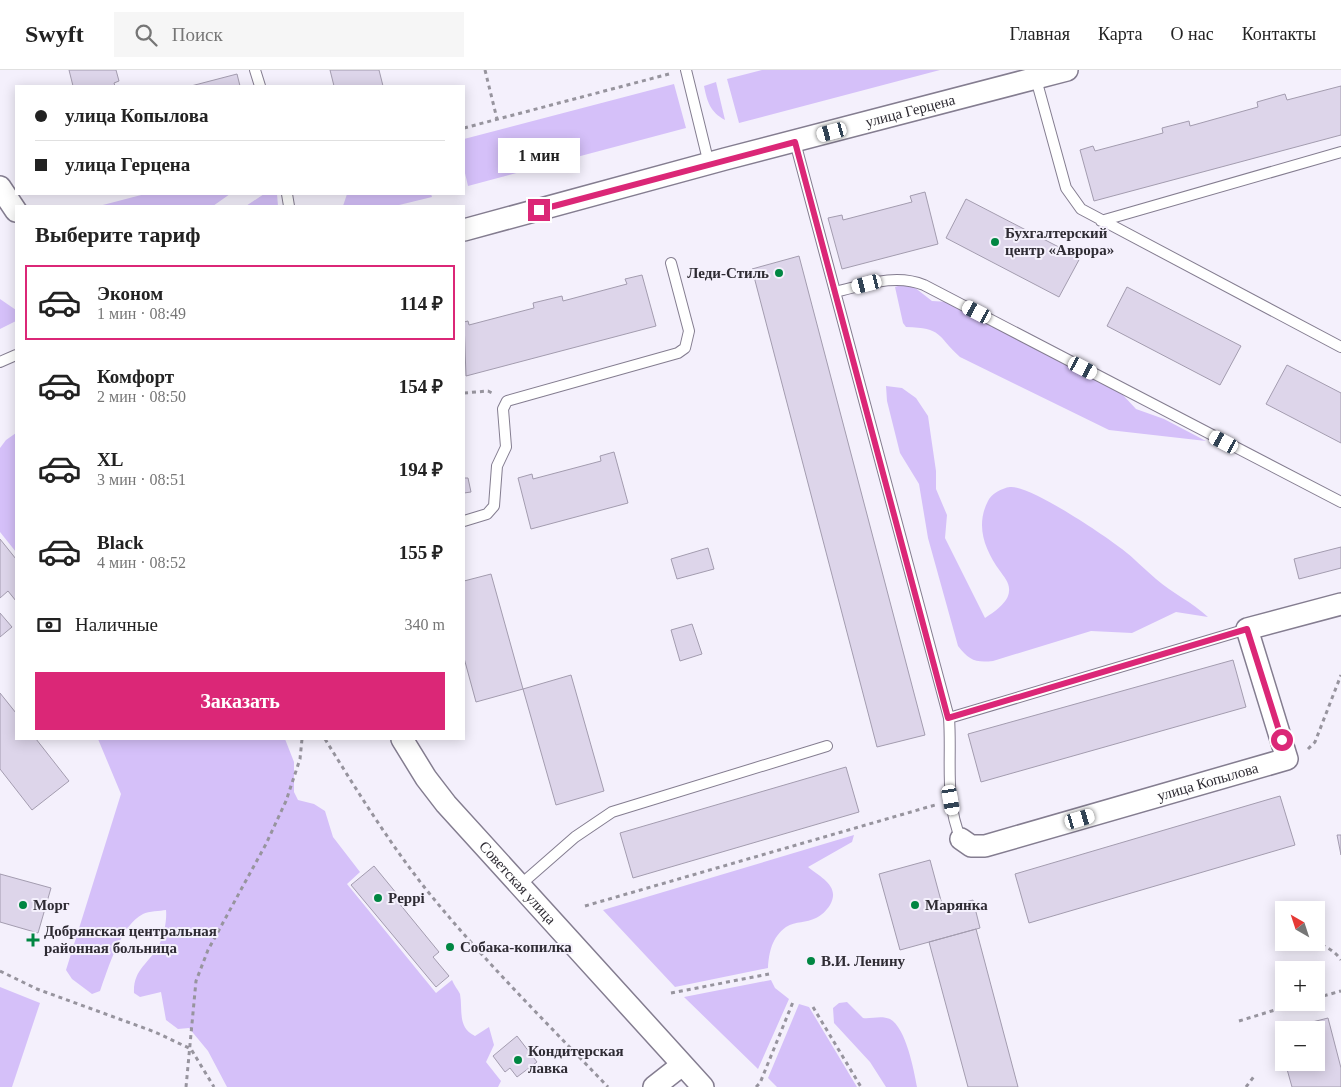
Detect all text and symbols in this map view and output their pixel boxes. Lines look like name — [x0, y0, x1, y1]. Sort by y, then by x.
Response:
search box — [114, 12, 464, 57]
text: Swyft — [25, 21, 84, 47]
icon: search — [132, 21, 160, 49]
text: Поиск — [172, 24, 223, 45]
text: Главная — [1010, 24, 1070, 44]
text: Карта — [1098, 24, 1143, 44]
text: О нас — [1171, 24, 1214, 44]
text: Контакты — [1242, 24, 1316, 44]
street label: улица Герцена — [864, 91, 957, 130]
text: улица Копылова — [65, 105, 208, 126]
car — [815, 121, 848, 143]
callout: 1 мин — [498, 138, 580, 172]
text: 1 мин — [518, 147, 560, 164]
text: улица Герцена — [65, 154, 190, 175]
route end — [528, 199, 550, 221]
text: Выберите тариф — [35, 222, 201, 247]
place label: Бухгалтерский центр «Аврора» — [1005, 225, 1114, 258]
marker: Бухгалтерский центр «Аврора» — [989, 236, 1001, 248]
place label: Леди-Стиль — [687, 265, 769, 281]
marker: Леди-Стиль — [773, 267, 785, 279]
car — [850, 273, 883, 295]
icon: car — [37, 280, 82, 325]
text: Эконом — [97, 283, 163, 304]
text: 114 ₽ — [400, 293, 443, 314]
car — [960, 298, 993, 326]
text: 1 мин · 08:49 — [97, 305, 186, 322]
car — [1066, 355, 1099, 381]
icon: car — [37, 363, 82, 408]
text: Комфорт — [97, 366, 174, 387]
text: 154 ₽ — [399, 376, 443, 397]
text: 2 мин · 08:50 — [97, 388, 186, 405]
car — [1207, 428, 1240, 456]
icon: car — [37, 446, 82, 491]
text: XL — [97, 449, 123, 470]
text: 194 ₽ — [399, 459, 443, 480]
text: 3 мин · 08:51 — [97, 471, 186, 488]
icon: car — [37, 529, 82, 574]
text: Black — [97, 532, 143, 553]
text: 155 ₽ — [399, 542, 443, 563]
text: 4 мин · 08:52 — [97, 554, 186, 571]
icon: cash — [35, 611, 63, 639]
text: Наличные — [75, 614, 158, 635]
text: 340 m — [405, 616, 445, 633]
button: Заказать — [35, 672, 445, 730]
route start — [1271, 729, 1293, 751]
street label: улица Копылова — [1155, 760, 1260, 804]
car — [941, 784, 960, 816]
car — [1063, 808, 1096, 830]
street label: Советская улица — [476, 838, 559, 928]
place label: Peppi — [388, 890, 425, 906]
marker: Peppi — [372, 892, 384, 904]
place label: Морг — [33, 897, 70, 913]
place label: Марянка — [925, 897, 988, 913]
marker: Морг — [17, 899, 29, 911]
marker: Марянка — [909, 899, 921, 911]
north arrow — [1275, 901, 1325, 951]
map controls — [1275, 901, 1325, 1071]
place label: Добрянская центральная районная больница — [44, 923, 217, 956]
marker: Добрянская центральная районная больница — [26, 933, 40, 947]
place label: Собака-копилка — [460, 939, 572, 955]
marker: Собака-копилка — [444, 941, 456, 953]
place label: В.И. Ленину — [821, 953, 906, 969]
marker: В.И. Ленину — [805, 955, 817, 967]
button: + — [1275, 961, 1325, 1011]
button: − — [1275, 1021, 1325, 1071]
place label: Кондитерская лавка — [528, 1043, 624, 1076]
marker: Кондитерская лавка — [512, 1054, 524, 1066]

